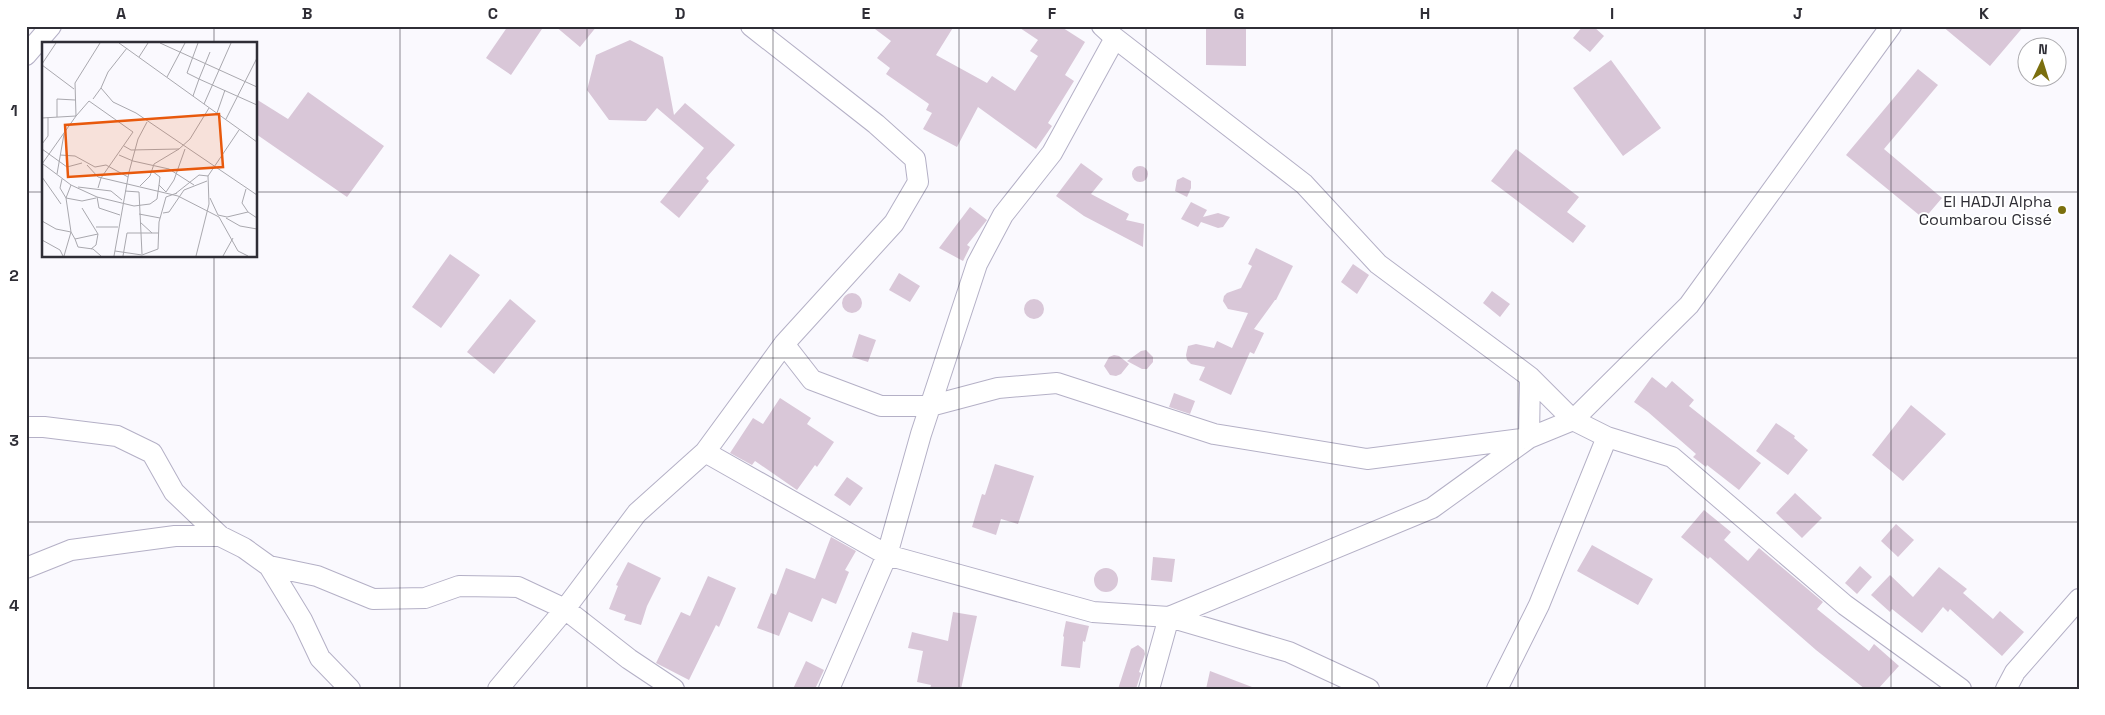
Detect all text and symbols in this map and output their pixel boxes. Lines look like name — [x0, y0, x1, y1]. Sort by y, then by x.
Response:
text: A — [116, 3, 126, 24]
text: B — [302, 3, 312, 24]
text: C — [488, 3, 498, 24]
text: D — [675, 3, 685, 24]
text: E — [862, 3, 871, 24]
text: F — [1048, 3, 1057, 24]
text: G — [1234, 3, 1244, 24]
text: H — [1420, 3, 1430, 24]
text: I — [1610, 3, 1614, 24]
text: J — [1793, 3, 1803, 24]
text: K — [1979, 3, 1989, 24]
north arrow — [2018, 38, 2068, 88]
text: N — [2038, 40, 2048, 58]
inset map — [42, 42, 258, 258]
text: 1 — [10, 100, 18, 121]
place label: El HADJI Alpha Coumbarou Cissé — [1919, 191, 2052, 230]
marker: El HADJI Alpha Coumbarou Cissé — [2056, 204, 2068, 216]
text: 2 — [9, 265, 19, 286]
text: 3 — [9, 430, 19, 451]
text: 4 — [9, 595, 19, 616]

